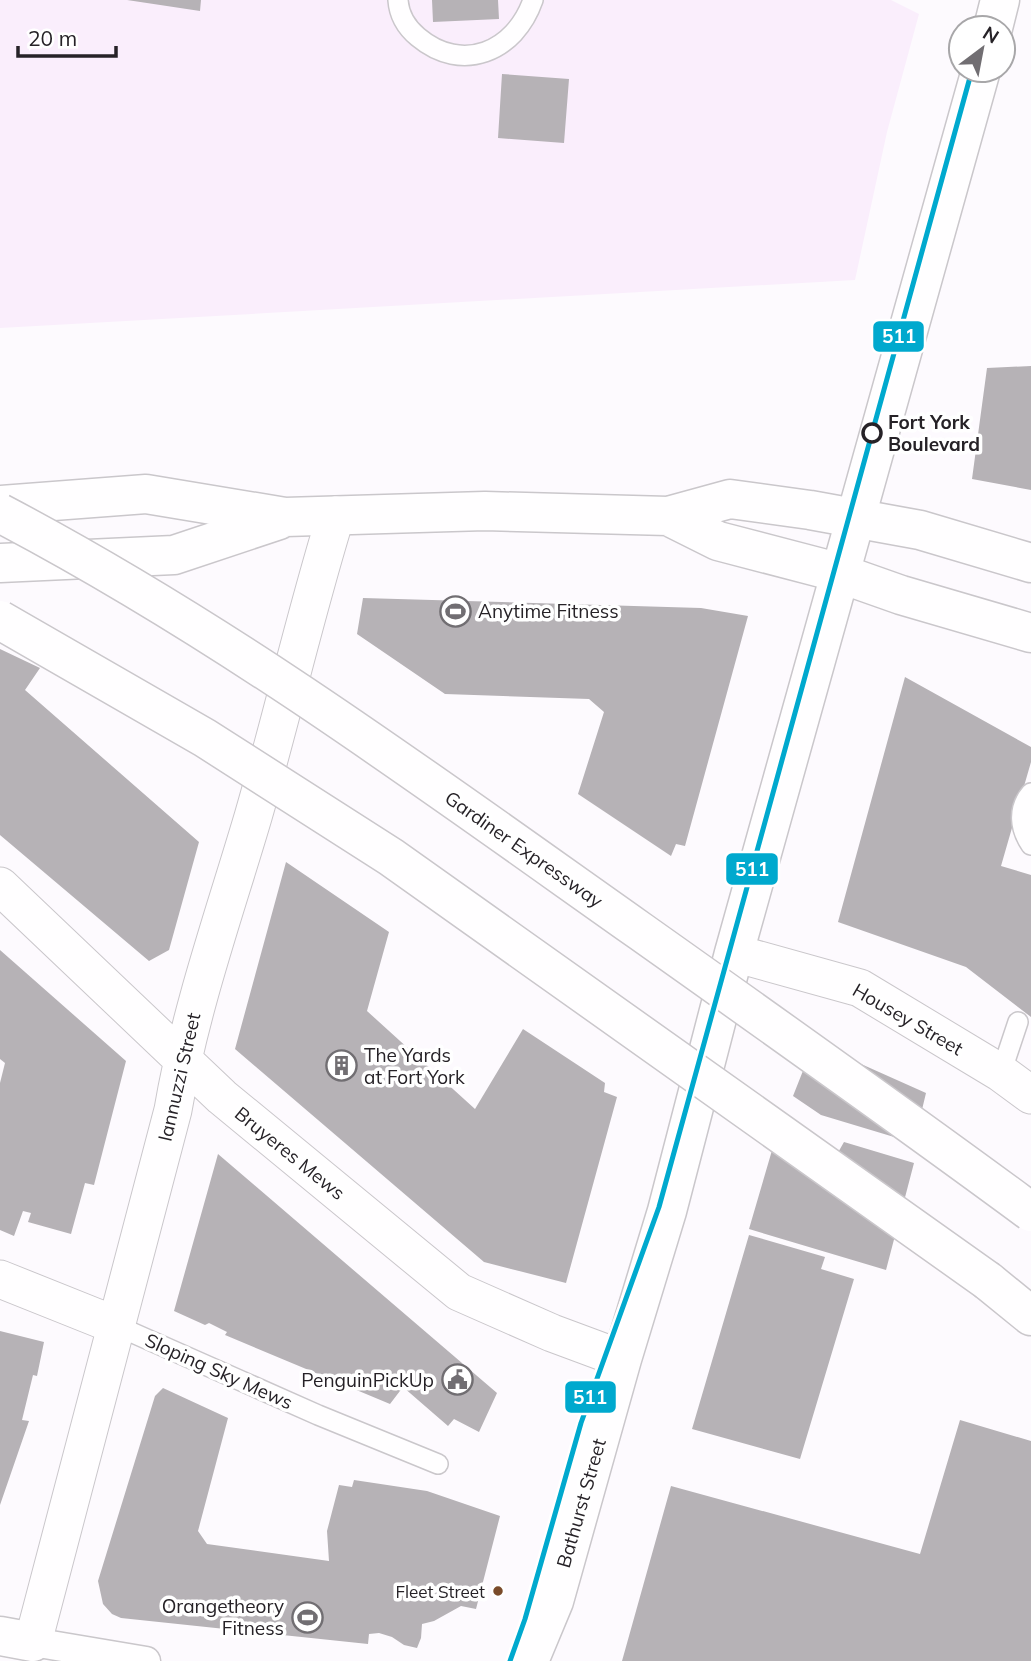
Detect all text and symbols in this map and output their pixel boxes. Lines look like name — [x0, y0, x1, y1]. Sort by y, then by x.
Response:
scale bar — [18, 14, 116, 58]
north arrow — [947, 14, 1017, 84]
text: N — [979, 21, 1003, 49]
text: 20 m — [28, 25, 77, 51]
line badge: 511 — [872, 320, 925, 353]
text: 511 — [882, 324, 916, 348]
place label: Fort York Boulevard — [888, 410, 980, 456]
marker: Fort York Boulevard — [862, 423, 882, 443]
sports icon: Anytime Fitness — [438, 594, 472, 628]
place label: Anytime Fitness — [478, 599, 619, 623]
street label: Gardiner Expressway — [440, 785, 608, 913]
line badge: 511 — [725, 852, 779, 886]
text: 511 — [735, 857, 769, 881]
street label: Housey Street — [848, 978, 968, 1060]
street label: Iannuzzi Street — [153, 1010, 206, 1144]
place label: The Yards at Fort York — [364, 1043, 465, 1089]
building icon: The Yards at Fort York — [324, 1049, 358, 1083]
street label: Bruyeres Mews — [230, 1101, 350, 1205]
street label: Sloping Sky Mews — [141, 1328, 297, 1414]
public building icon: PenguinPickUp — [440, 1363, 474, 1397]
place label: PenguinPickUp — [301, 1368, 434, 1392]
line badge: 511 — [564, 1380, 617, 1414]
text: 511 — [573, 1385, 607, 1409]
street label: Bathurst Street — [551, 1435, 611, 1570]
place label: Fleet Street — [396, 1581, 485, 1602]
marker: Fleet Street — [491, 1584, 505, 1598]
place label: Orangetheory Fitness — [162, 1594, 284, 1640]
sports icon: Orangetheory Fitness — [290, 1600, 324, 1634]

